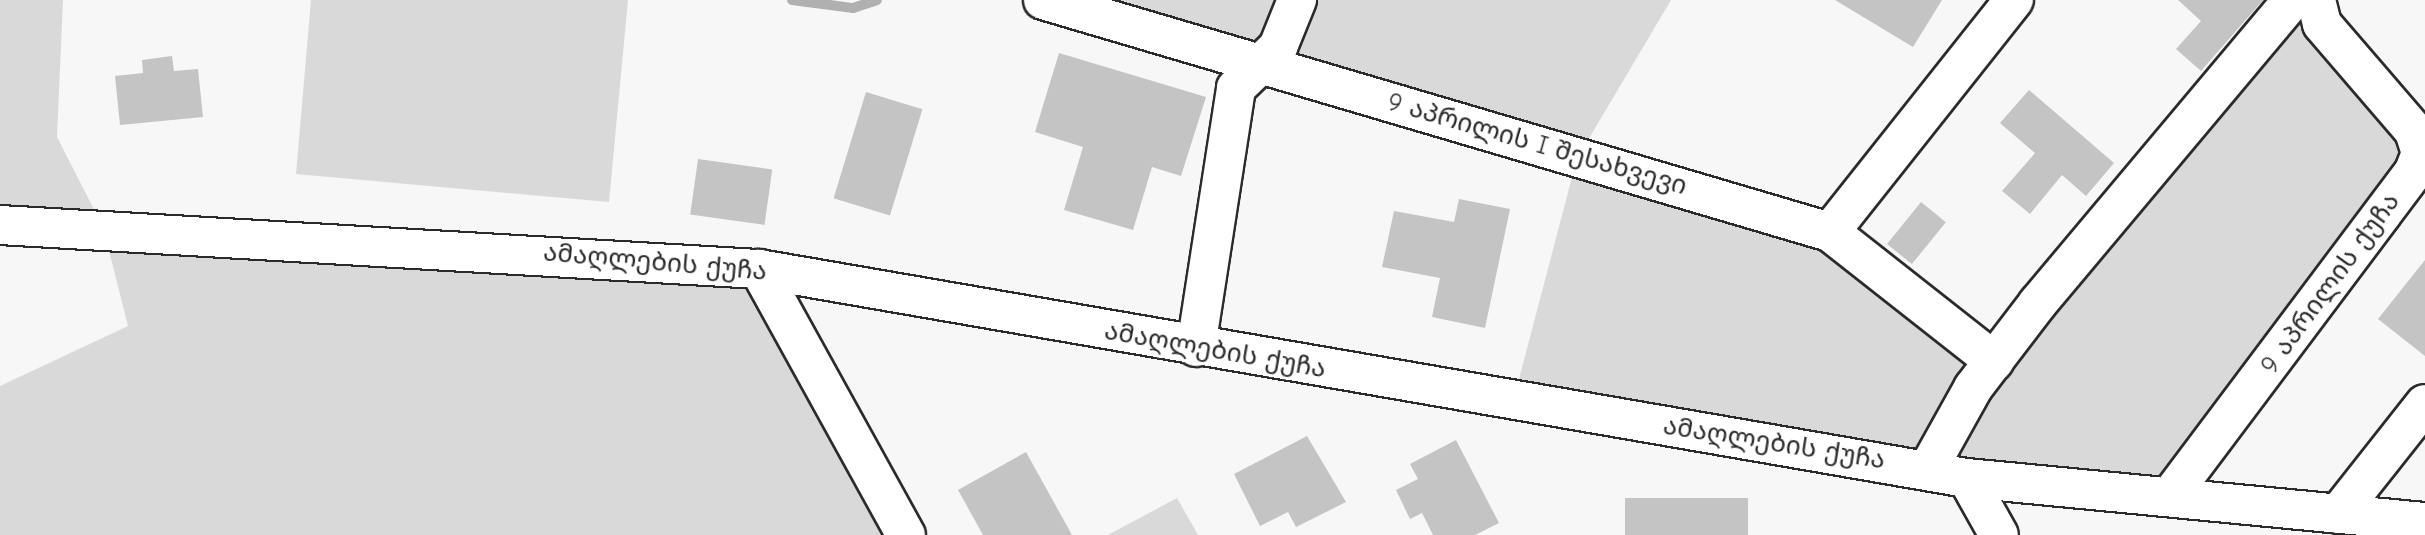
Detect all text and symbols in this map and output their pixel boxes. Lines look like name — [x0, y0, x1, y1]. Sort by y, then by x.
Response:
street label: 9 აპრილის I შესახვევი — [1384, 87, 1690, 203]
street label: 9 აპრილის ქუჩა — [2255, 187, 2407, 381]
street label: ამაღლების ქუჩა — [542, 238, 768, 288]
street label: ამაღლების ქუჩა — [1102, 316, 1328, 386]
street label: ამაღლების ქუჩა — [1661, 411, 1887, 477]

